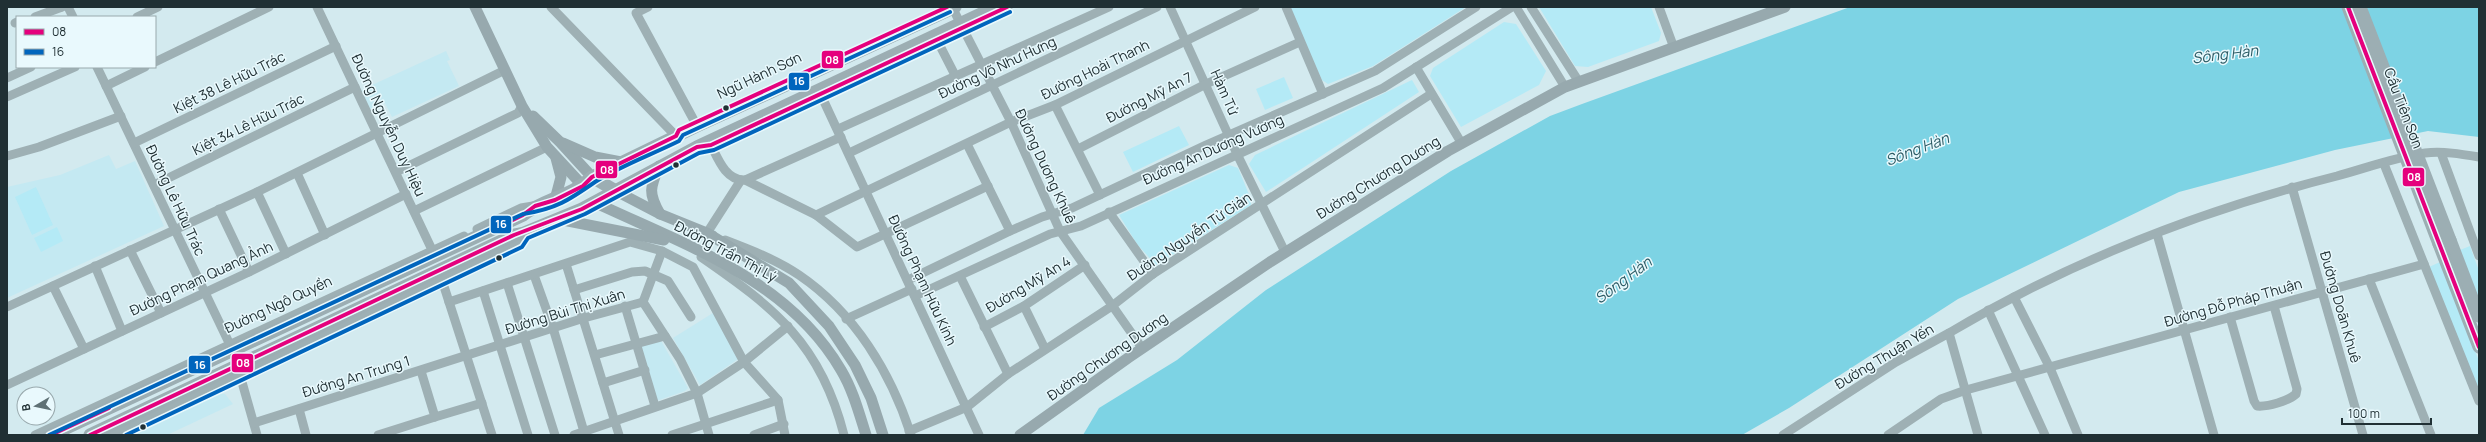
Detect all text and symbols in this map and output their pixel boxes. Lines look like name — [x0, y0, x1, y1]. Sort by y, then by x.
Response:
legend — [16, 16, 156, 68]
text: 08 — [52, 23, 66, 40]
street label: Đường Võ Như Hưng — [935, 31, 1059, 103]
street label: Đường Hoài Thanh — [1038, 35, 1152, 103]
water label: Sông Hàn — [2191, 39, 2260, 68]
text: 16 — [52, 43, 64, 60]
street label: Kiệt 38 Lê Hữu Trác — [170, 47, 288, 117]
street label: Ngũ Hành Sơn — [714, 47, 804, 103]
line badge: 08 — [821, 50, 844, 69]
street label: Đường Nguyễn Duy Hiệu — [348, 51, 430, 199]
text: 08 — [825, 52, 839, 67]
street label: Cầu Tiên Sơn — [2380, 65, 2428, 151]
street label: Hàm Tử — [1207, 66, 1244, 118]
street label: Đường Mỹ An 7 — [1103, 67, 1195, 127]
line badge: 16 — [788, 72, 810, 91]
text: 16 — [793, 73, 805, 88]
street label: Kiệt 34 Lê Hữu Trác — [189, 89, 307, 159]
unlabelled marker — [721, 103, 731, 113]
street label: Đường Dương Khuê — [1011, 106, 1081, 226]
street label: Đường An Dương Vương — [1140, 109, 1286, 189]
water label: Sông Hàn — [1882, 127, 1953, 171]
street label: Đường Chương Dương — [1313, 131, 1443, 223]
street label: Đường Lê Hữu Trác — [142, 141, 210, 259]
line badge: 08 — [595, 160, 618, 179]
unlabelled marker — [671, 160, 681, 170]
text: 08 — [600, 162, 614, 177]
line badge: 08 — [2402, 167, 2425, 187]
text: 08 — [2407, 169, 2421, 184]
street label: Đường Nguyễn Tử Giản — [1123, 187, 1255, 285]
street label: Đường Phạm Hữu Kính — [884, 212, 962, 348]
line badge: 16 — [490, 215, 512, 234]
text: 16 — [495, 216, 507, 231]
street label: Đường Trần Thị Lý — [671, 216, 781, 286]
street label: Đường Phạm Quang Ảnh — [126, 236, 276, 320]
street label: Đường Doãn Khuê — [2316, 249, 2366, 365]
street label: Đường Mỹ An 4 — [982, 251, 1074, 317]
water label: Sông Hàn — [1590, 251, 1657, 308]
unlabelled marker — [494, 253, 504, 263]
street label: Đường Ngô Quyền — [221, 271, 335, 337]
street label: Đường Đỗ Pháp Thuận — [2162, 273, 2304, 331]
street label: Đường Bùi Thị Xuân — [503, 284, 627, 338]
street label: Đường Chương Dương — [1043, 307, 1171, 405]
street label: Đường Thuận Yến — [1831, 319, 1937, 393]
street label: Đường An Trung 1 — [300, 351, 412, 401]
line badge: 08 — [231, 353, 254, 373]
line badge: 16 — [188, 355, 211, 374]
text: 08 — [236, 355, 250, 370]
text: 16 — [194, 357, 206, 372]
north arrow — [16, 386, 56, 426]
scale bar — [2342, 400, 2431, 426]
text: B — [18, 403, 34, 412]
text: 100 m — [2348, 405, 2380, 422]
unlabelled marker — [138, 422, 148, 432]

